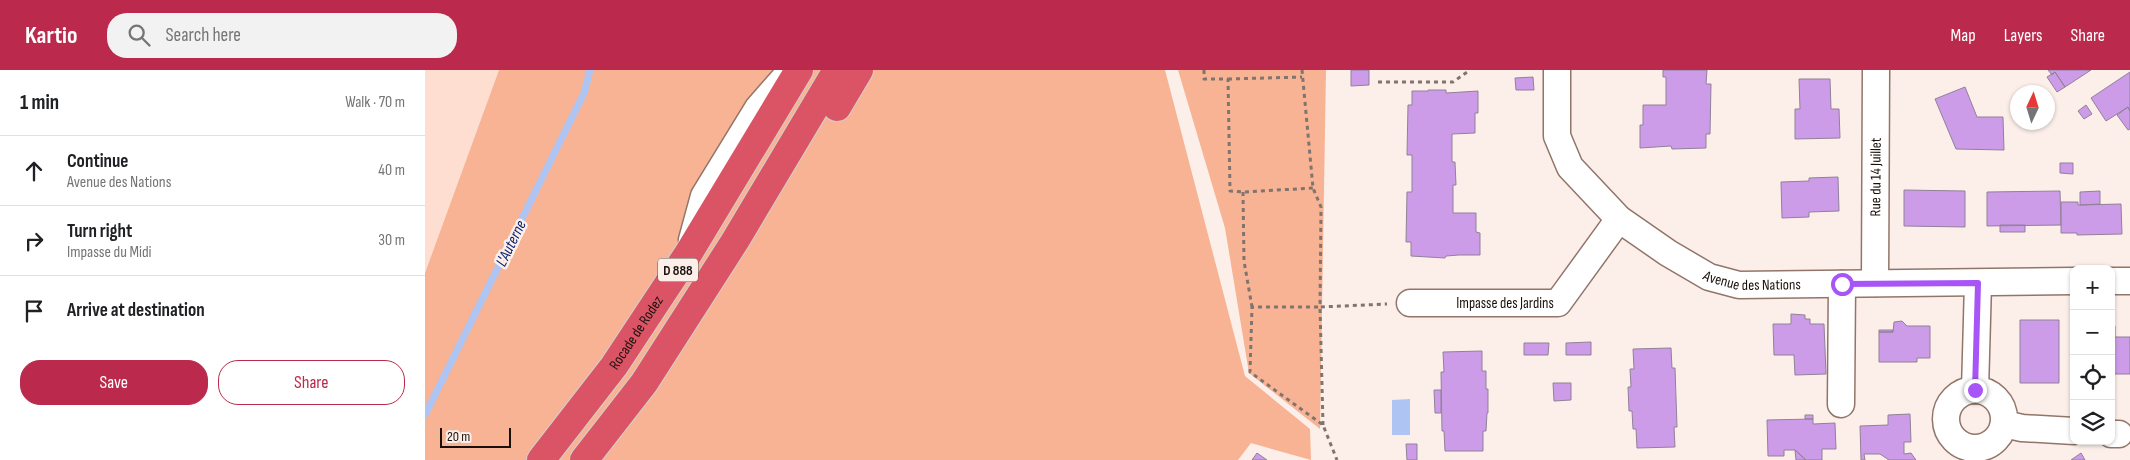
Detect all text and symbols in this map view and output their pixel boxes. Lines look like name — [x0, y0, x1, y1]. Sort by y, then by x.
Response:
search box — [107, 13, 457, 58]
text: Kartio — [25, 21, 77, 50]
icon: search — [125, 21, 153, 49]
text: Search here — [165, 24, 241, 47]
text: Map — [1951, 25, 1976, 46]
text: Layers — [2004, 25, 2043, 46]
text: Share — [2071, 25, 2105, 46]
north arrow — [2010, 85, 2055, 130]
text: 1 min — [20, 90, 59, 115]
text: Walk · 70 m — [345, 93, 405, 112]
street label: Rue du 14 Juillet — [1866, 137, 1886, 216]
text: Continue — [67, 150, 128, 173]
icon: ahead — [20, 157, 48, 185]
text: 40 m — [378, 161, 405, 180]
text: Avenue des Nations — [67, 173, 171, 192]
water label: L'Auterne — [492, 218, 531, 270]
text: Turn right — [67, 220, 132, 243]
icon: right — [20, 227, 48, 255]
text: 30 m — [378, 231, 405, 250]
text: Impasse du Midi — [67, 243, 152, 262]
road number: D 888 — [658, 258, 698, 282]
map controls — [2070, 265, 2115, 445]
button: + — [2070, 265, 2115, 310]
street label: Avenue des Nations — [1699, 266, 1801, 295]
route start — [1831, 273, 1854, 296]
street label: Rocade de Rodez — [605, 292, 668, 373]
street label: Impasse des Jardins — [1456, 294, 1554, 313]
icon: arrive — [20, 297, 48, 325]
text: Arrive at destination — [67, 299, 205, 322]
button: − — [2070, 310, 2115, 355]
button: locate — [2070, 355, 2115, 400]
button: Save — [20, 360, 208, 405]
button: Share — [218, 360, 405, 405]
route end — [1964, 379, 1987, 402]
button: layers — [2070, 400, 2115, 445]
scale bar — [440, 425, 511, 448]
text: 20 m — [447, 428, 470, 445]

